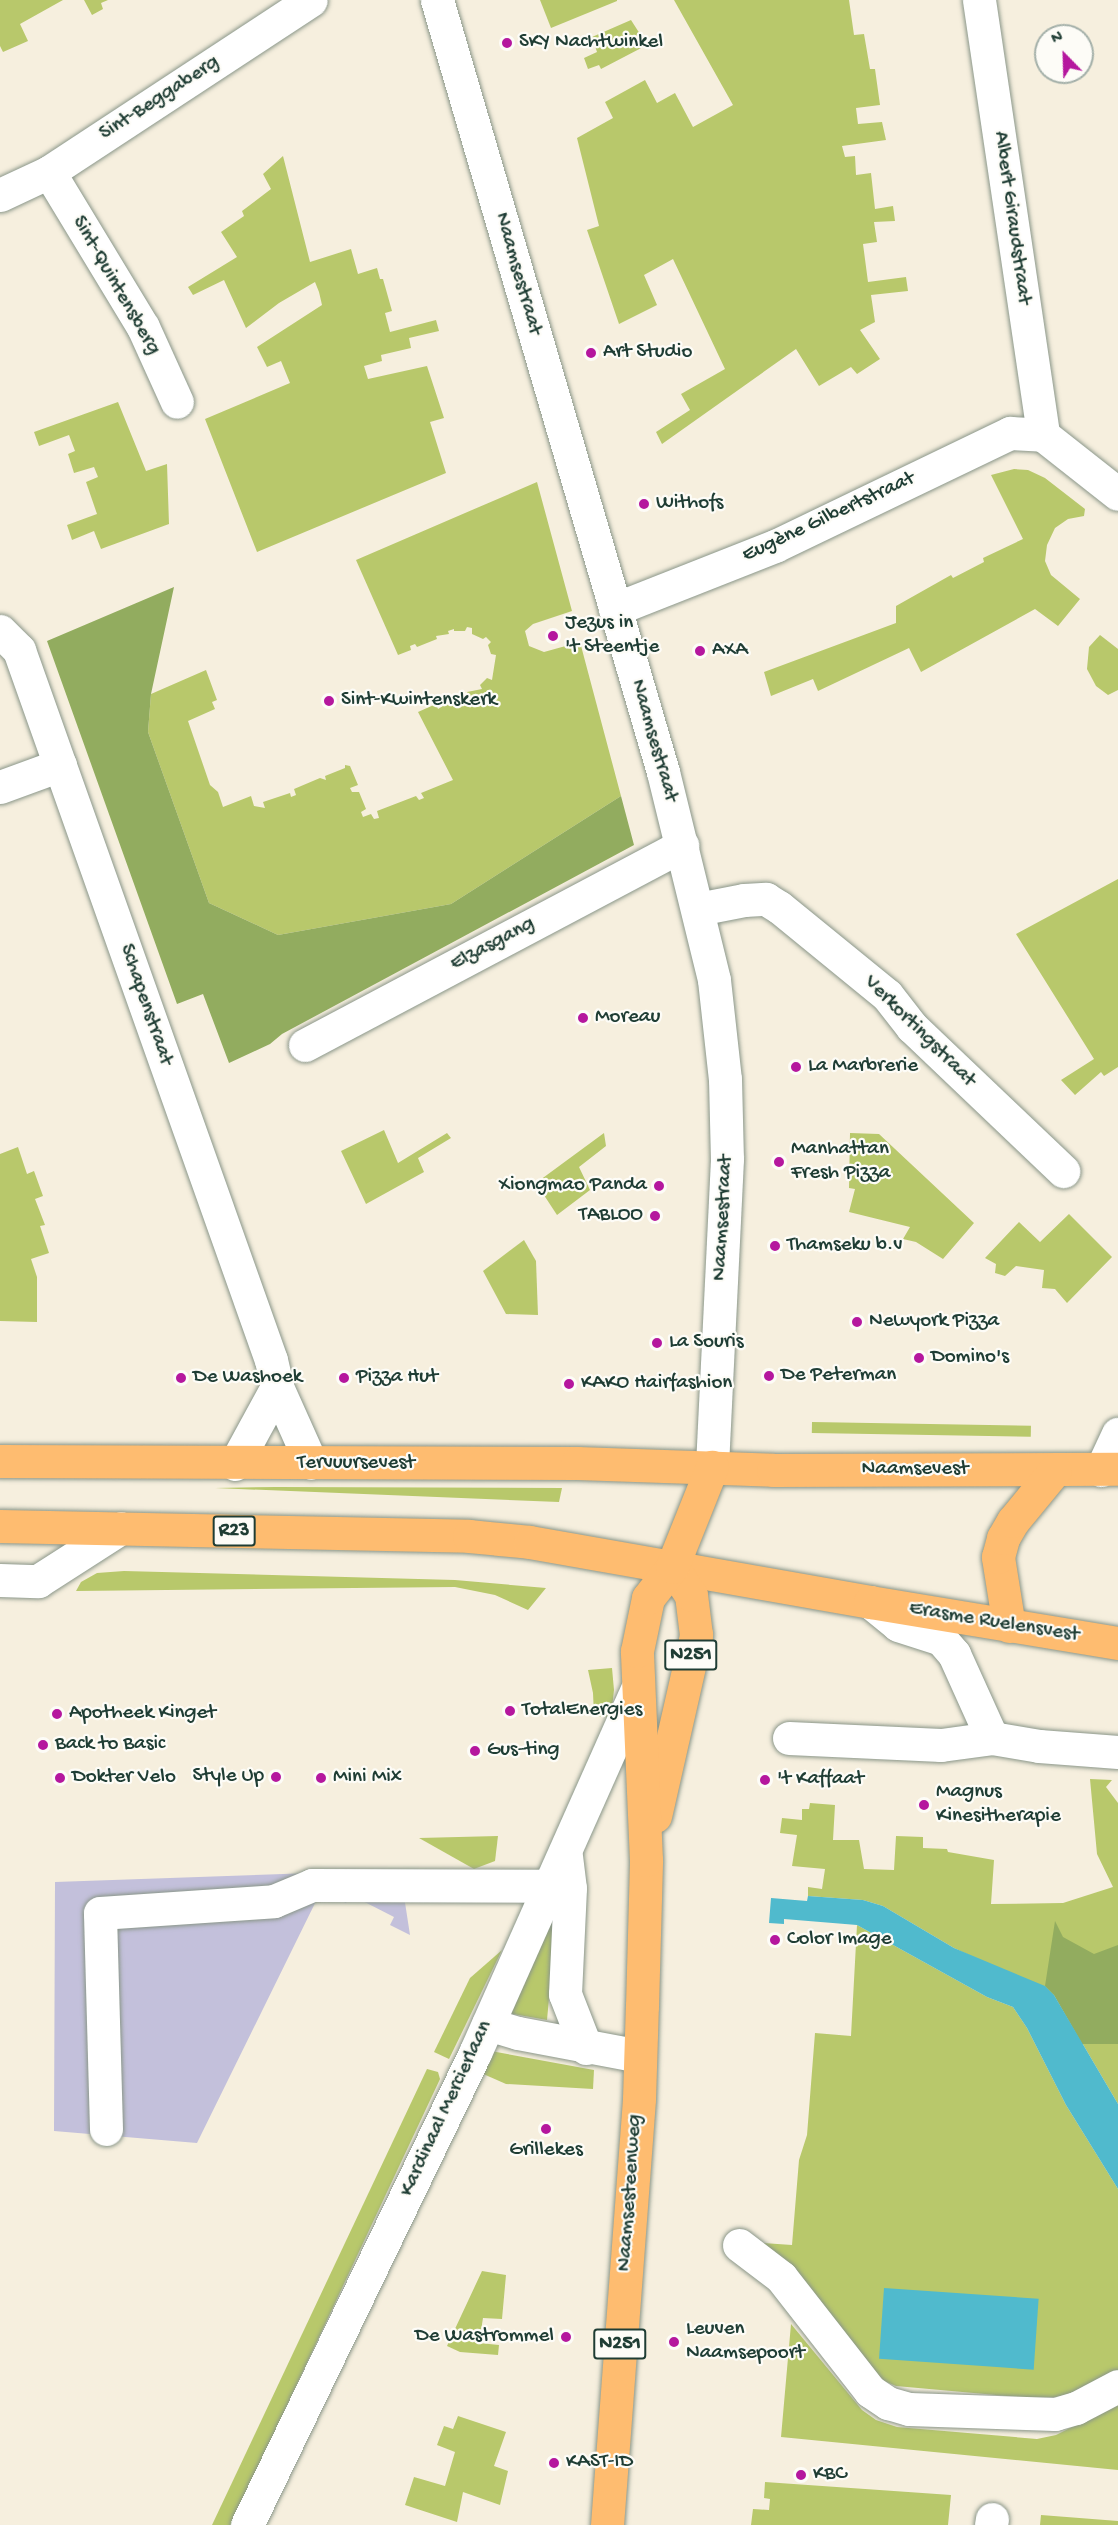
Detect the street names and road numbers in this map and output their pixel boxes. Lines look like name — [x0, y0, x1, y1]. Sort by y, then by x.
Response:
street label: Sint-Beggaberg — [95, 51, 225, 147]
street label: Albert Giraudstraat — [986, 130, 1036, 306]
street label: Naamsestraat — [488, 210, 546, 338]
street label: Sint-Quintensberg — [65, 212, 165, 360]
street label: Eugène Gilbertstraat — [739, 467, 919, 569]
street label: Naamsestraat — [624, 677, 682, 805]
street label: Elzasgang — [447, 912, 539, 978]
street label: Schapenstraat — [112, 941, 178, 1069]
street label: Verkortingstraat — [858, 971, 980, 1093]
street label: Naamsestraat — [708, 1154, 740, 1282]
street label: Tervuursevest — [297, 1451, 415, 1477]
street label: Naamsevest — [862, 1457, 968, 1483]
road number: R23 — [212, 1514, 256, 1548]
street label: Erasme Ruelensvest — [907, 1597, 1081, 1649]
road number: N251 — [664, 1638, 718, 1672]
street label: Kardinaal Mercierlaan — [395, 2017, 499, 2201]
street label: Naamsesteenweg — [613, 2114, 649, 2272]
road number: N251 — [593, 2327, 647, 2361]

